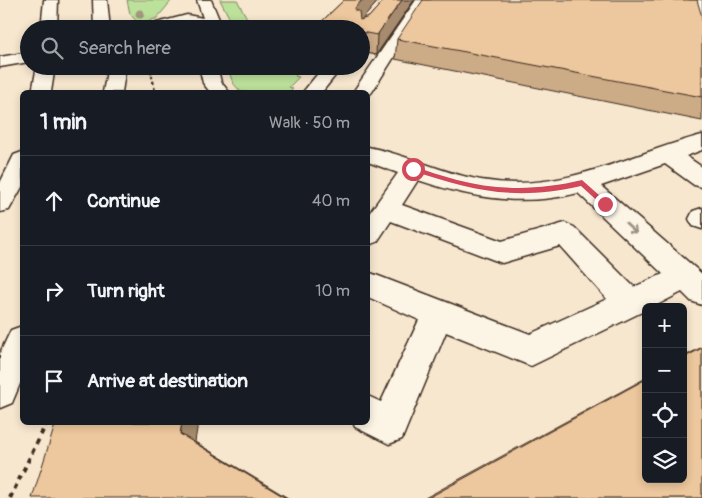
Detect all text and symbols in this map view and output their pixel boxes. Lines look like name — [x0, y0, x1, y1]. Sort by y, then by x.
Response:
search box — [20, 20, 370, 75]
icon: search — [38, 34, 66, 62]
text: Search here — [78, 36, 171, 60]
text: 1 min — [40, 109, 87, 136]
text: Walk · 50 m — [269, 113, 350, 133]
route start — [402, 158, 425, 181]
icon: ahead — [40, 187, 68, 215]
text: Continue — [87, 189, 160, 213]
text: 40 m — [312, 191, 350, 211]
route end — [594, 193, 617, 216]
one-way arrow — [625, 222, 638, 234]
icon: right — [40, 277, 68, 305]
text: Turn right — [87, 279, 165, 303]
text: 10 m — [315, 281, 350, 301]
map controls — [642, 303, 687, 483]
button: + — [642, 303, 687, 348]
button: − — [642, 348, 687, 393]
icon: arrive — [40, 367, 68, 395]
text: Arrive at destination — [87, 369, 248, 393]
button: locate — [642, 393, 687, 438]
button: layers — [642, 438, 687, 483]

